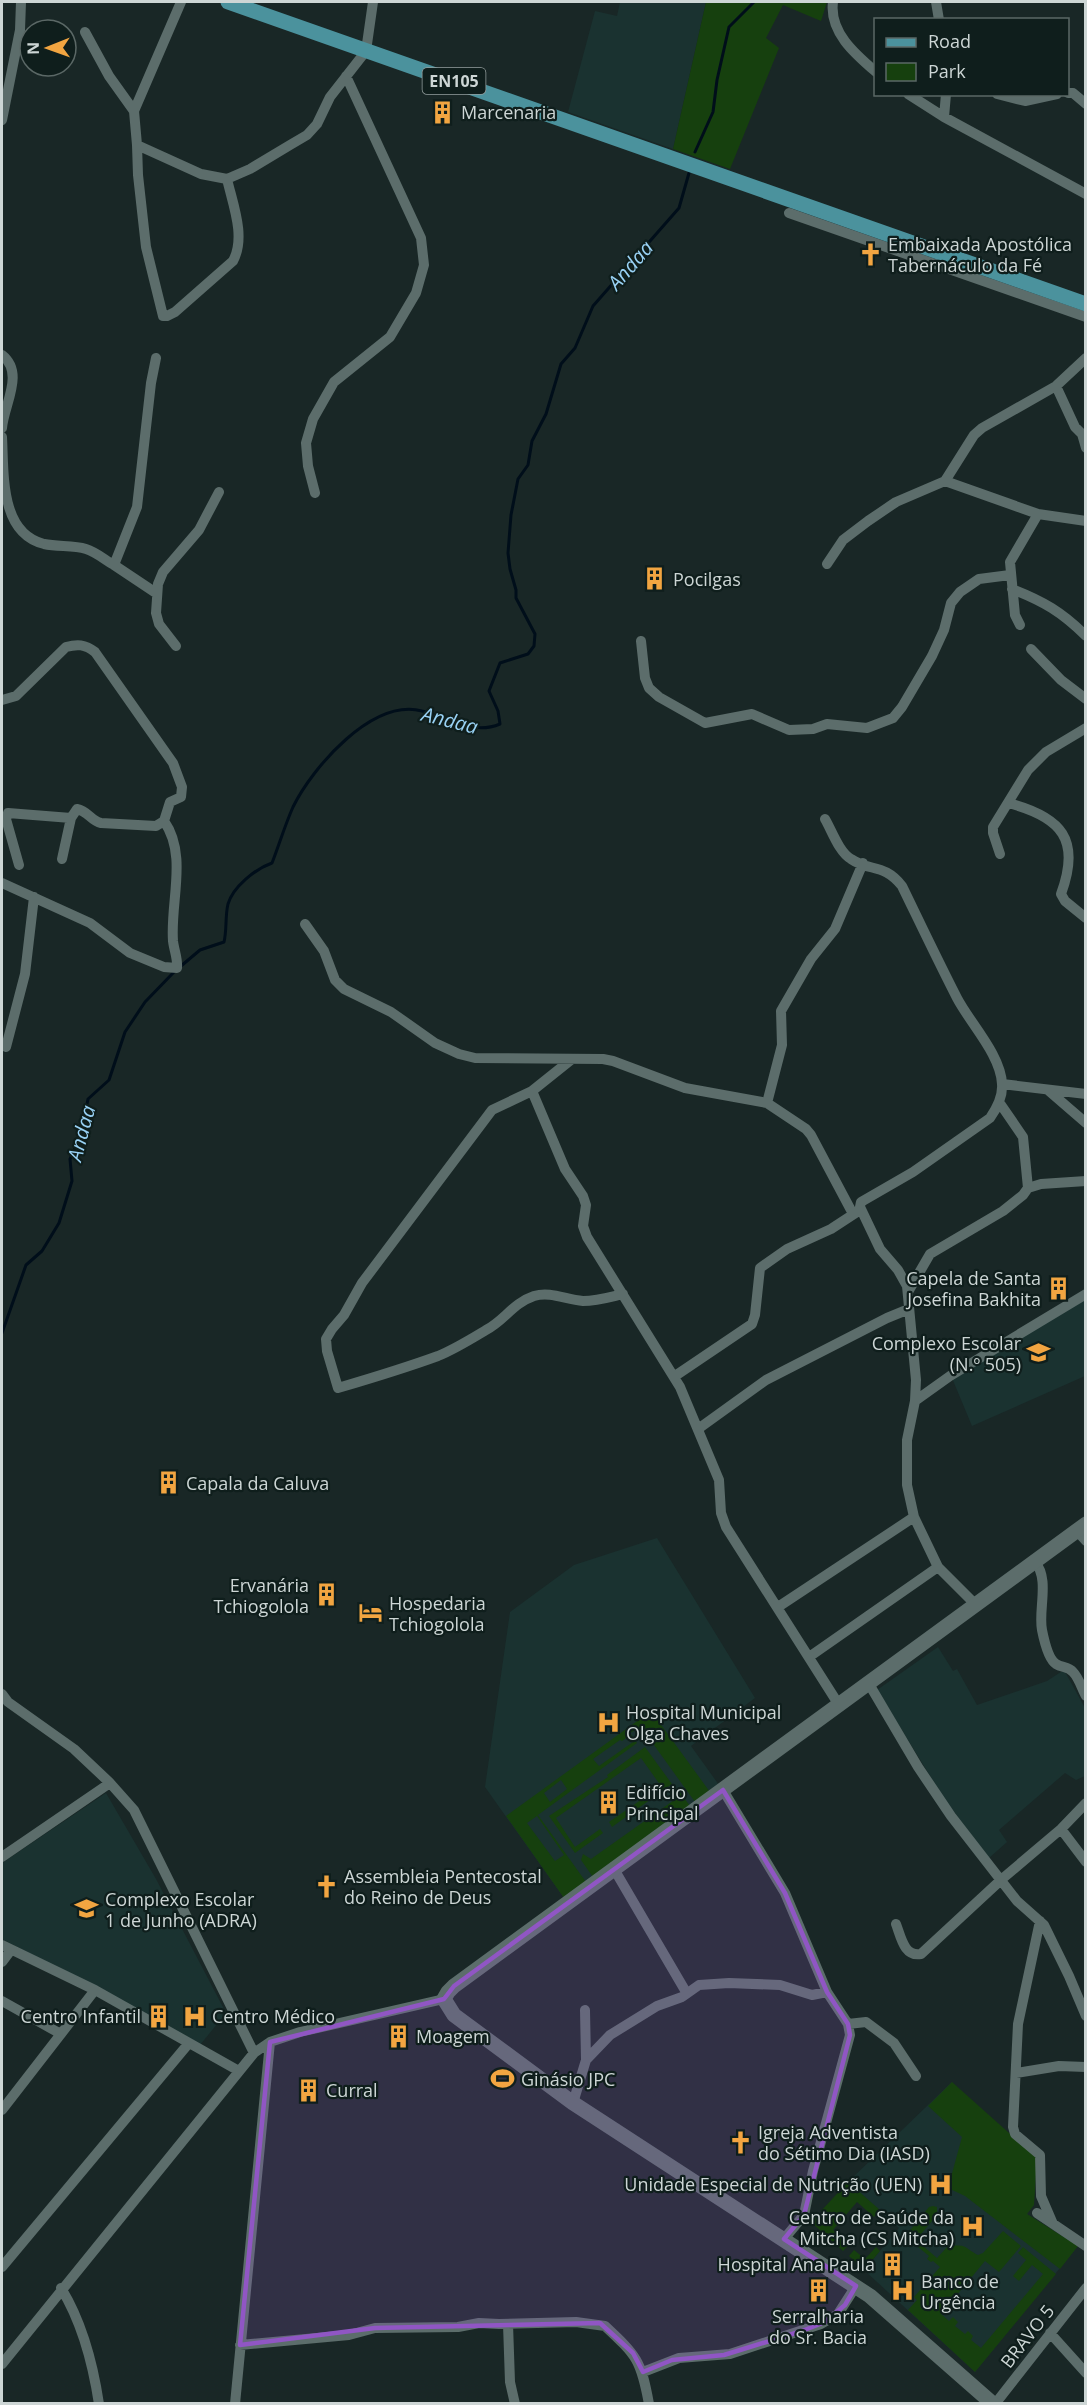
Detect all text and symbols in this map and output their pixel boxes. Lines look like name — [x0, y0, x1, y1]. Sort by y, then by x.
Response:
north arrow — [18, 18, 78, 78]
legend — [874, 18, 1069, 96]
text: Road — [928, 29, 971, 53]
text: N — [22, 42, 44, 55]
text: Park — [928, 59, 966, 83]
road number: EN105 — [422, 68, 486, 94]
building icon: Marcenaria — [430, 99, 456, 125]
place label: Marcenaria — [461, 100, 556, 124]
place label: Embaixada Apostólica Tabernáculo da Fé — [888, 232, 1072, 277]
water label: Andaa — [600, 235, 659, 297]
church icon: Embaixada Apostólica Tabernáculo da Fé — [857, 241, 883, 267]
building icon: Pocilgas — [642, 566, 668, 592]
place label: Pocilgas — [673, 567, 741, 591]
water label: Andaa — [417, 700, 481, 740]
water label: Andaa — [60, 1102, 101, 1166]
place label: Capela de Santa Josefina Bakhita — [905, 1266, 1041, 1311]
building icon: Capela de Santa Josefina Bakhita — [1046, 1275, 1072, 1301]
place label: Complexo Escolar (N.º 505) — [872, 1331, 1022, 1376]
school or university icon: Complexo Escolar (N.º 505) — [1026, 1340, 1052, 1366]
building icon: Capala da Caluva — [155, 1470, 181, 1496]
place label: Capala da Caluva — [186, 1471, 329, 1495]
place label: Ervanária Tchiogolola — [214, 1573, 309, 1618]
building icon: Ervanária Tchiogolola — [314, 1582, 340, 1608]
place label: Hospedaria Tchiogolola — [389, 1591, 486, 1636]
hotel icon: Hospedaria Tchiogolola — [358, 1600, 384, 1626]
place label: Hospital Municipal Olga Chaves — [626, 1700, 781, 1745]
hospital icon: Hospital Municipal Olga Chaves — [595, 1709, 621, 1735]
place label: Edifício Principal — [626, 1780, 699, 1825]
building icon: Edifício Principal — [595, 1789, 621, 1815]
place label: Assembleia Pentecostal do Reino de Deus — [344, 1864, 542, 1909]
church icon: Assembleia Pentecostal do Reino de Deus — [313, 1873, 339, 1899]
place label: Complexo Escolar 1 de Junho (ADRA) — [105, 1887, 257, 1932]
school or university icon: Complexo Escolar 1 de Junho (ADRA) — [74, 1896, 100, 1922]
building icon: Centro Infantil — [146, 2003, 172, 2029]
hospital icon: Centro Médico — [181, 2003, 207, 2029]
place label: Centro Infantil — [21, 2004, 141, 2028]
place label: Centro Médico — [212, 2004, 335, 2028]
building icon: Moagem — [385, 2023, 411, 2049]
place label: Moagem — [416, 2024, 490, 2048]
sports icon: Ginásio JPC — [490, 2066, 516, 2092]
place label: Ginásio JPC — [521, 2067, 615, 2091]
building icon: Curral — [295, 2077, 321, 2103]
place label: Curral — [326, 2078, 378, 2102]
place label: Igreja Adventista do Sétimo Dia (IASD) — [758, 2120, 930, 2165]
church icon: Igreja Adventista do Sétimo Dia (IASD) — [727, 2129, 753, 2155]
hospital icon: Unidade Especial de Nutrição (UEN) — [927, 2171, 953, 2197]
place label: Unidade Especial de Nutrição (UEN) — [624, 2172, 922, 2196]
place label: Centro de Saúde da Mitcha (CS Mitcha) — [789, 2205, 954, 2250]
hospital icon: Centro de Saúde da Mitcha (CS Mitcha) — [959, 2214, 985, 2240]
building icon: Hospital Ana Paula — [880, 2251, 906, 2277]
place label: Hospital Ana Paula — [718, 2252, 875, 2276]
place label: Banco de Urgência — [921, 2269, 999, 2314]
building icon: Serralharia do Sr. Bacia — [805, 2277, 831, 2303]
hospital icon: Banco de Urgência — [890, 2278, 916, 2304]
street label: BRAVO 5 — [995, 2300, 1059, 2372]
place label: Serralharia do Sr. Bacia — [769, 2304, 867, 2349]

